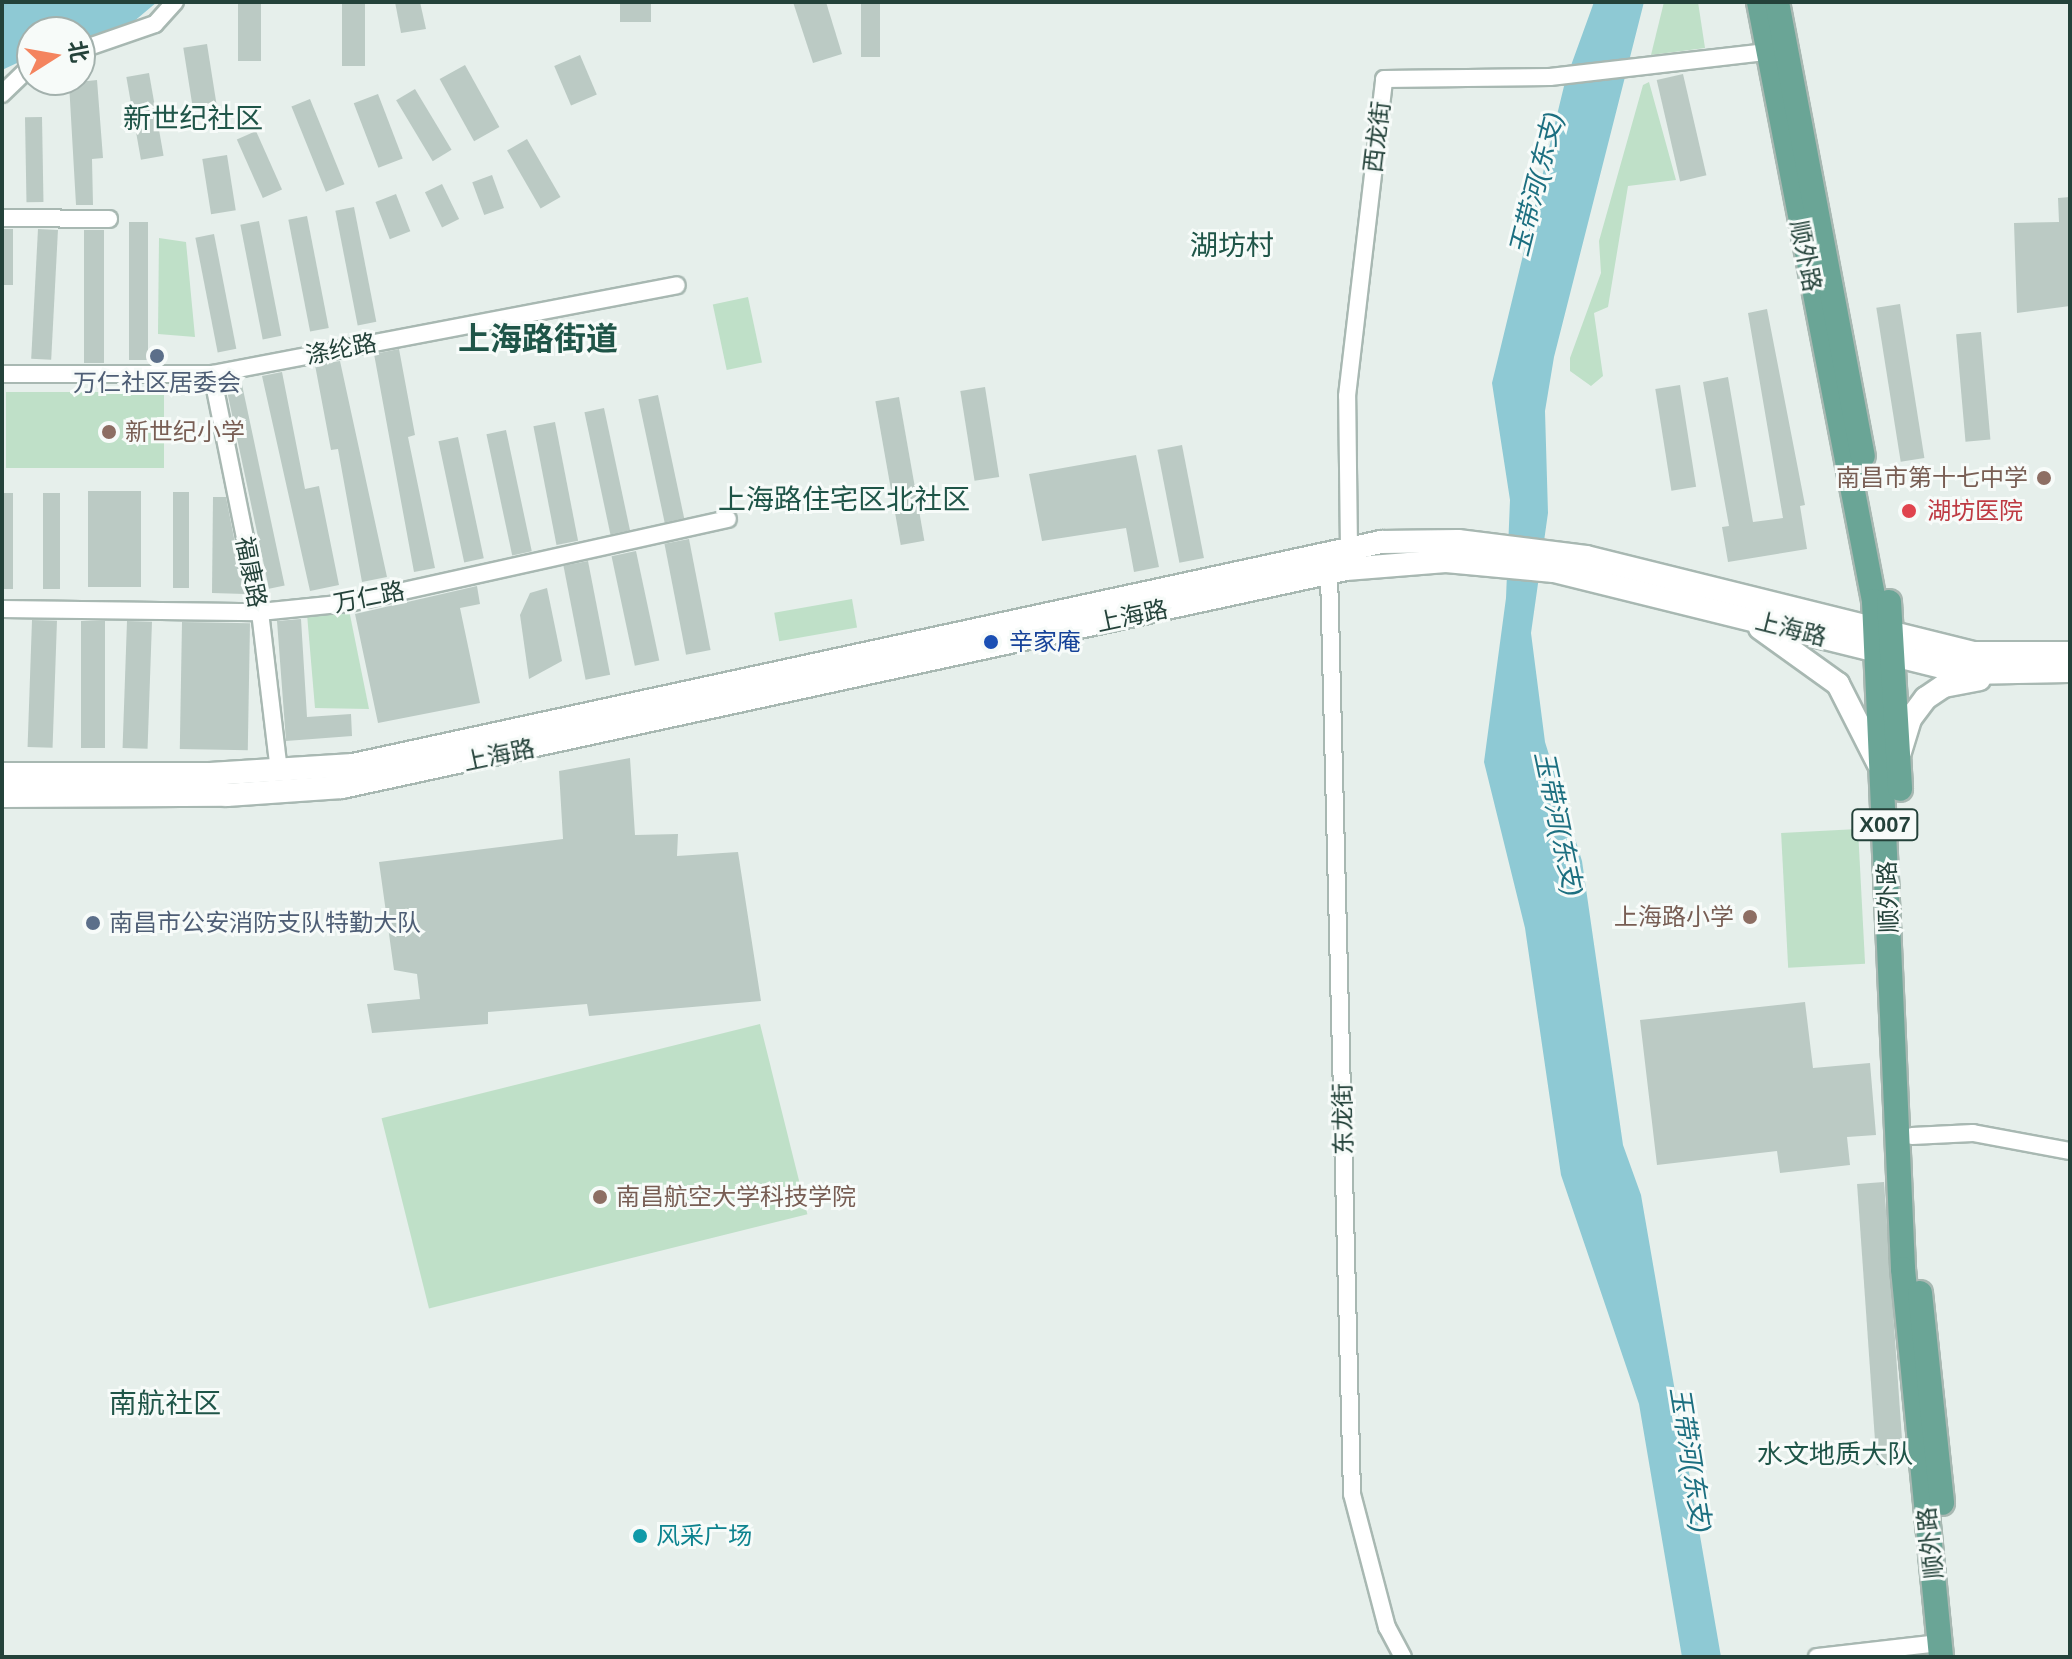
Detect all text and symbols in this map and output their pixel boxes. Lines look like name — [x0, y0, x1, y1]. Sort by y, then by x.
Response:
north arrow — [16, 16, 96, 96]
text: 北 — [64, 39, 92, 65]
street label: 西龙街 — [1358, 100, 1396, 174]
district label: 新世纪社区 — [123, 102, 263, 136]
water label: 玉带河(东支) — [1504, 109, 1570, 259]
street label: 顺外路 — [1785, 218, 1827, 294]
district label: 湖坊村 — [1190, 229, 1274, 263]
district label: 上海路街道 — [458, 320, 618, 358]
street label: 涤纶路 — [303, 328, 379, 370]
marker: 万仁社区居委会 — [148, 347, 166, 365]
place label: 万仁社区居委会 — [73, 369, 241, 397]
place label: 新世纪小学 — [125, 418, 245, 446]
marker: 新世纪小学 — [100, 423, 118, 441]
place label: 南昌市第十七中学 — [1836, 464, 2028, 492]
marker: 南昌市第十七中学 — [2035, 469, 2053, 487]
district label: 上海路住宅区北社区 — [718, 483, 970, 517]
place label: 湖坊医院 — [1927, 497, 2023, 525]
marker: 湖坊医院 — [1898, 500, 1920, 522]
street label: 福康路 — [230, 534, 272, 610]
street label: 万仁路 — [331, 576, 407, 618]
street label: 上海路 — [1094, 594, 1170, 638]
street label: 上海路 — [1753, 606, 1829, 652]
place label: 辛家庵 — [1009, 628, 1081, 656]
marker: 辛家庵 — [980, 631, 1002, 653]
street label: 上海路 — [461, 733, 537, 777]
water label: 玉带河(东支) — [1527, 749, 1589, 899]
road number: X007 — [1851, 807, 1919, 843]
street label: 顺外路 — [1872, 861, 1904, 933]
place label: 上海路小学 — [1614, 903, 1734, 931]
marker: 上海路小学 — [1741, 908, 1759, 926]
place label: 南昌市公安消防支队特勤大队 — [109, 909, 421, 937]
marker: 南昌市公安消防支队特勤大队 — [84, 914, 102, 932]
street label: 东龙街 — [1328, 1083, 1358, 1155]
place label: 南昌航空大学科技学院 — [616, 1183, 856, 1211]
marker: 南昌航空大学科技学院 — [591, 1188, 609, 1206]
water label: 玉带河(东支) — [1663, 1385, 1717, 1535]
district label: 南航社区 — [109, 1387, 221, 1421]
district label: 水文地质大队 — [1757, 1439, 1913, 1471]
street label: 顺外路 — [1912, 1506, 1948, 1580]
place label: 风采广场 — [656, 1522, 752, 1550]
marker: 风采广场 — [631, 1527, 649, 1545]

